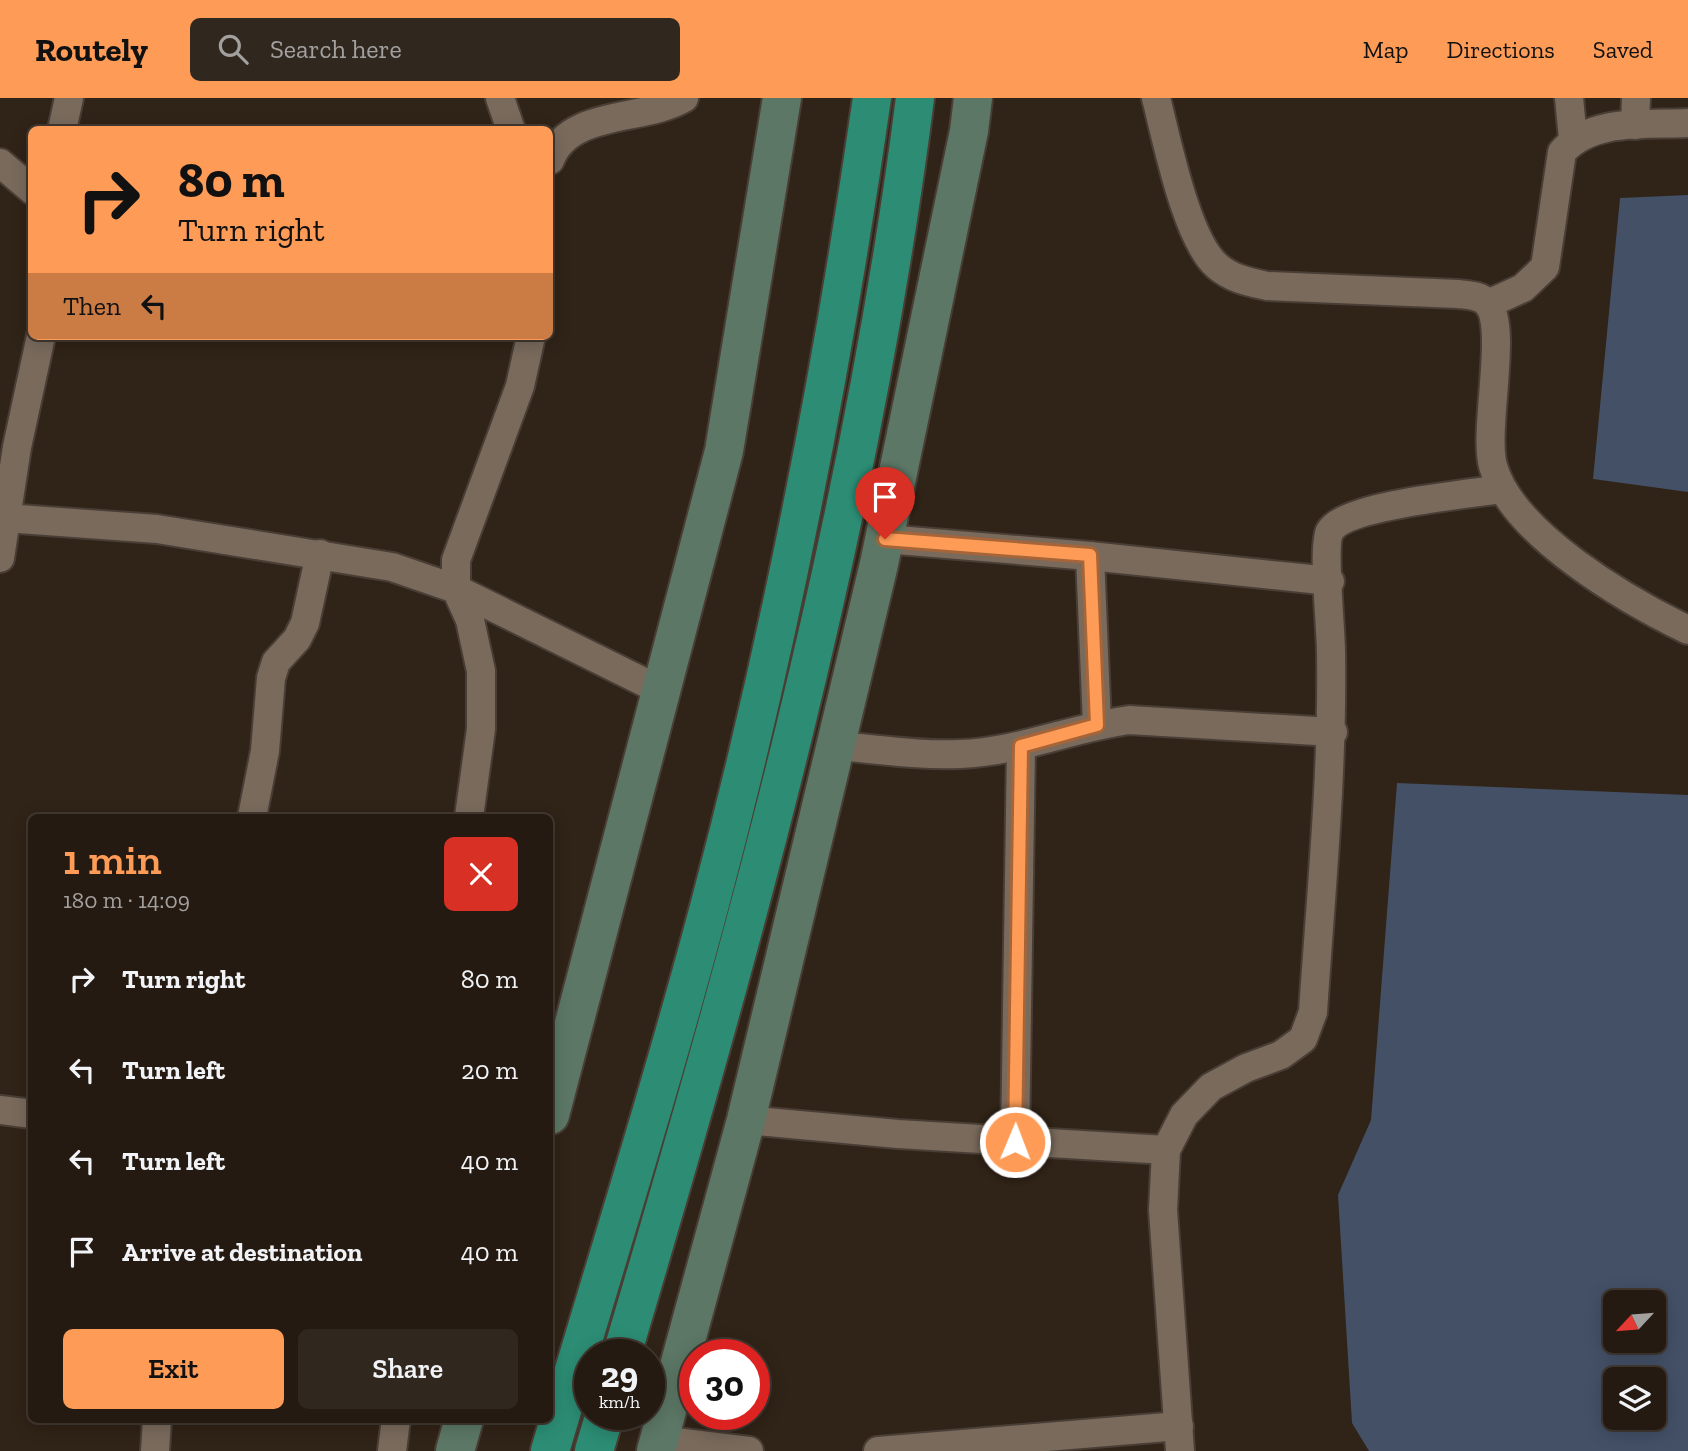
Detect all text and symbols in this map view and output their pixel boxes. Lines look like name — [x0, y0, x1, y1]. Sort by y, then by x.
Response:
search box — [190, 18, 680, 81]
text: Routely — [35, 30, 148, 69]
icon: search — [214, 30, 252, 68]
text: Search here — [270, 33, 402, 65]
text: Map — [1363, 35, 1409, 64]
text: Directions — [1447, 35, 1555, 64]
text: Saved — [1593, 35, 1653, 64]
text: 80 m — [178, 151, 285, 210]
icon: right — [63, 154, 154, 245]
text: Turn right — [178, 211, 325, 249]
icon: left — [135, 287, 173, 325]
text: Then — [63, 290, 121, 322]
pin — [855, 467, 915, 539]
icon: arrive — [866, 478, 904, 516]
text: 1 min — [63, 834, 162, 885]
button: close — [444, 837, 518, 911]
text: 180 m · 14:09 — [63, 886, 190, 914]
icon: right — [63, 960, 101, 998]
text: Turn right — [122, 963, 245, 995]
text: 80 m — [461, 963, 518, 995]
icon: left — [63, 1051, 101, 1089]
text: Turn left — [122, 1054, 225, 1086]
text: 20 m — [461, 1054, 518, 1086]
position arrow — [978, 1105, 1052, 1179]
icon: left — [63, 1142, 101, 1180]
text: Turn left — [122, 1145, 225, 1177]
text: 40 m — [461, 1145, 518, 1177]
icon: arrive — [63, 1233, 101, 1271]
text: Arrive at destination — [122, 1236, 362, 1268]
text: 40 m — [461, 1236, 518, 1268]
north arrow — [1603, 1290, 1666, 1353]
map controls — [1603, 1290, 1666, 1430]
button: Exit — [63, 1329, 284, 1409]
button: Share — [298, 1329, 518, 1409]
speed limit sign: 30 — [679, 1339, 770, 1430]
text: 29 — [601, 1354, 638, 1396]
button: layers — [1603, 1367, 1666, 1430]
text: km/h — [599, 1391, 640, 1413]

